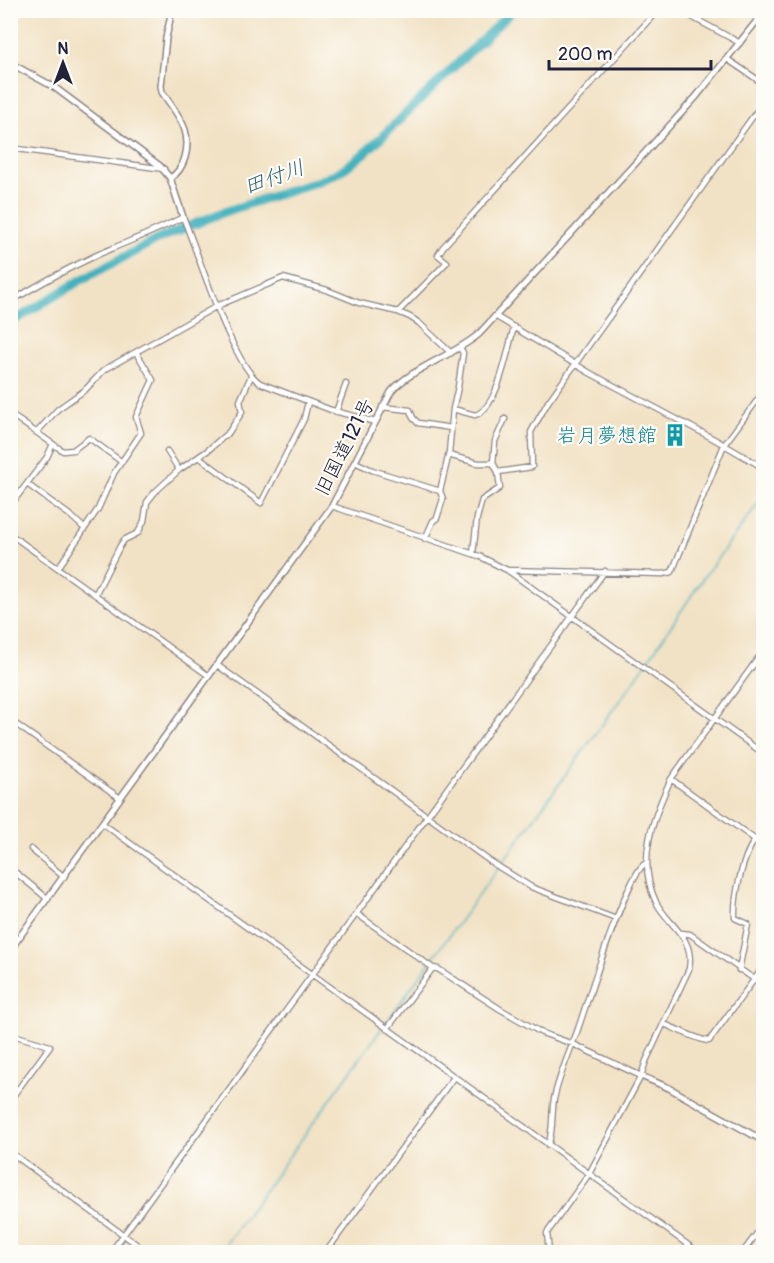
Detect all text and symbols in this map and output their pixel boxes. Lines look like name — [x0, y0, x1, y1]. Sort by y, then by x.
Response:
north arrow — [33, 33, 93, 93]
scale bar — [549, 33, 711, 71]
text: N — [58, 39, 69, 59]
text: 200 m — [558, 43, 613, 66]
water label: 田付川 — [240, 154, 308, 201]
street label: 旧国道121号 — [309, 394, 380, 500]
building icon: 岩月夢想館 — [662, 422, 688, 448]
place label: 岩月夢想館 — [557, 423, 657, 448]

